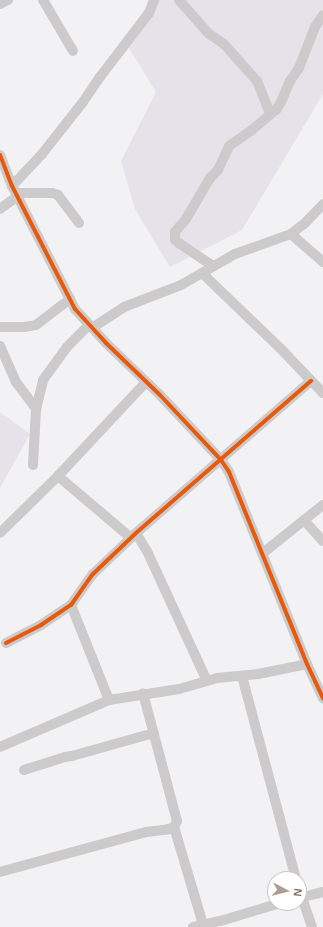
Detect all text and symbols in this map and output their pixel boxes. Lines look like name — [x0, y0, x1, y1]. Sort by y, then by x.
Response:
north arrow — [267, 871, 307, 911]
text: N — [291, 888, 304, 897]

